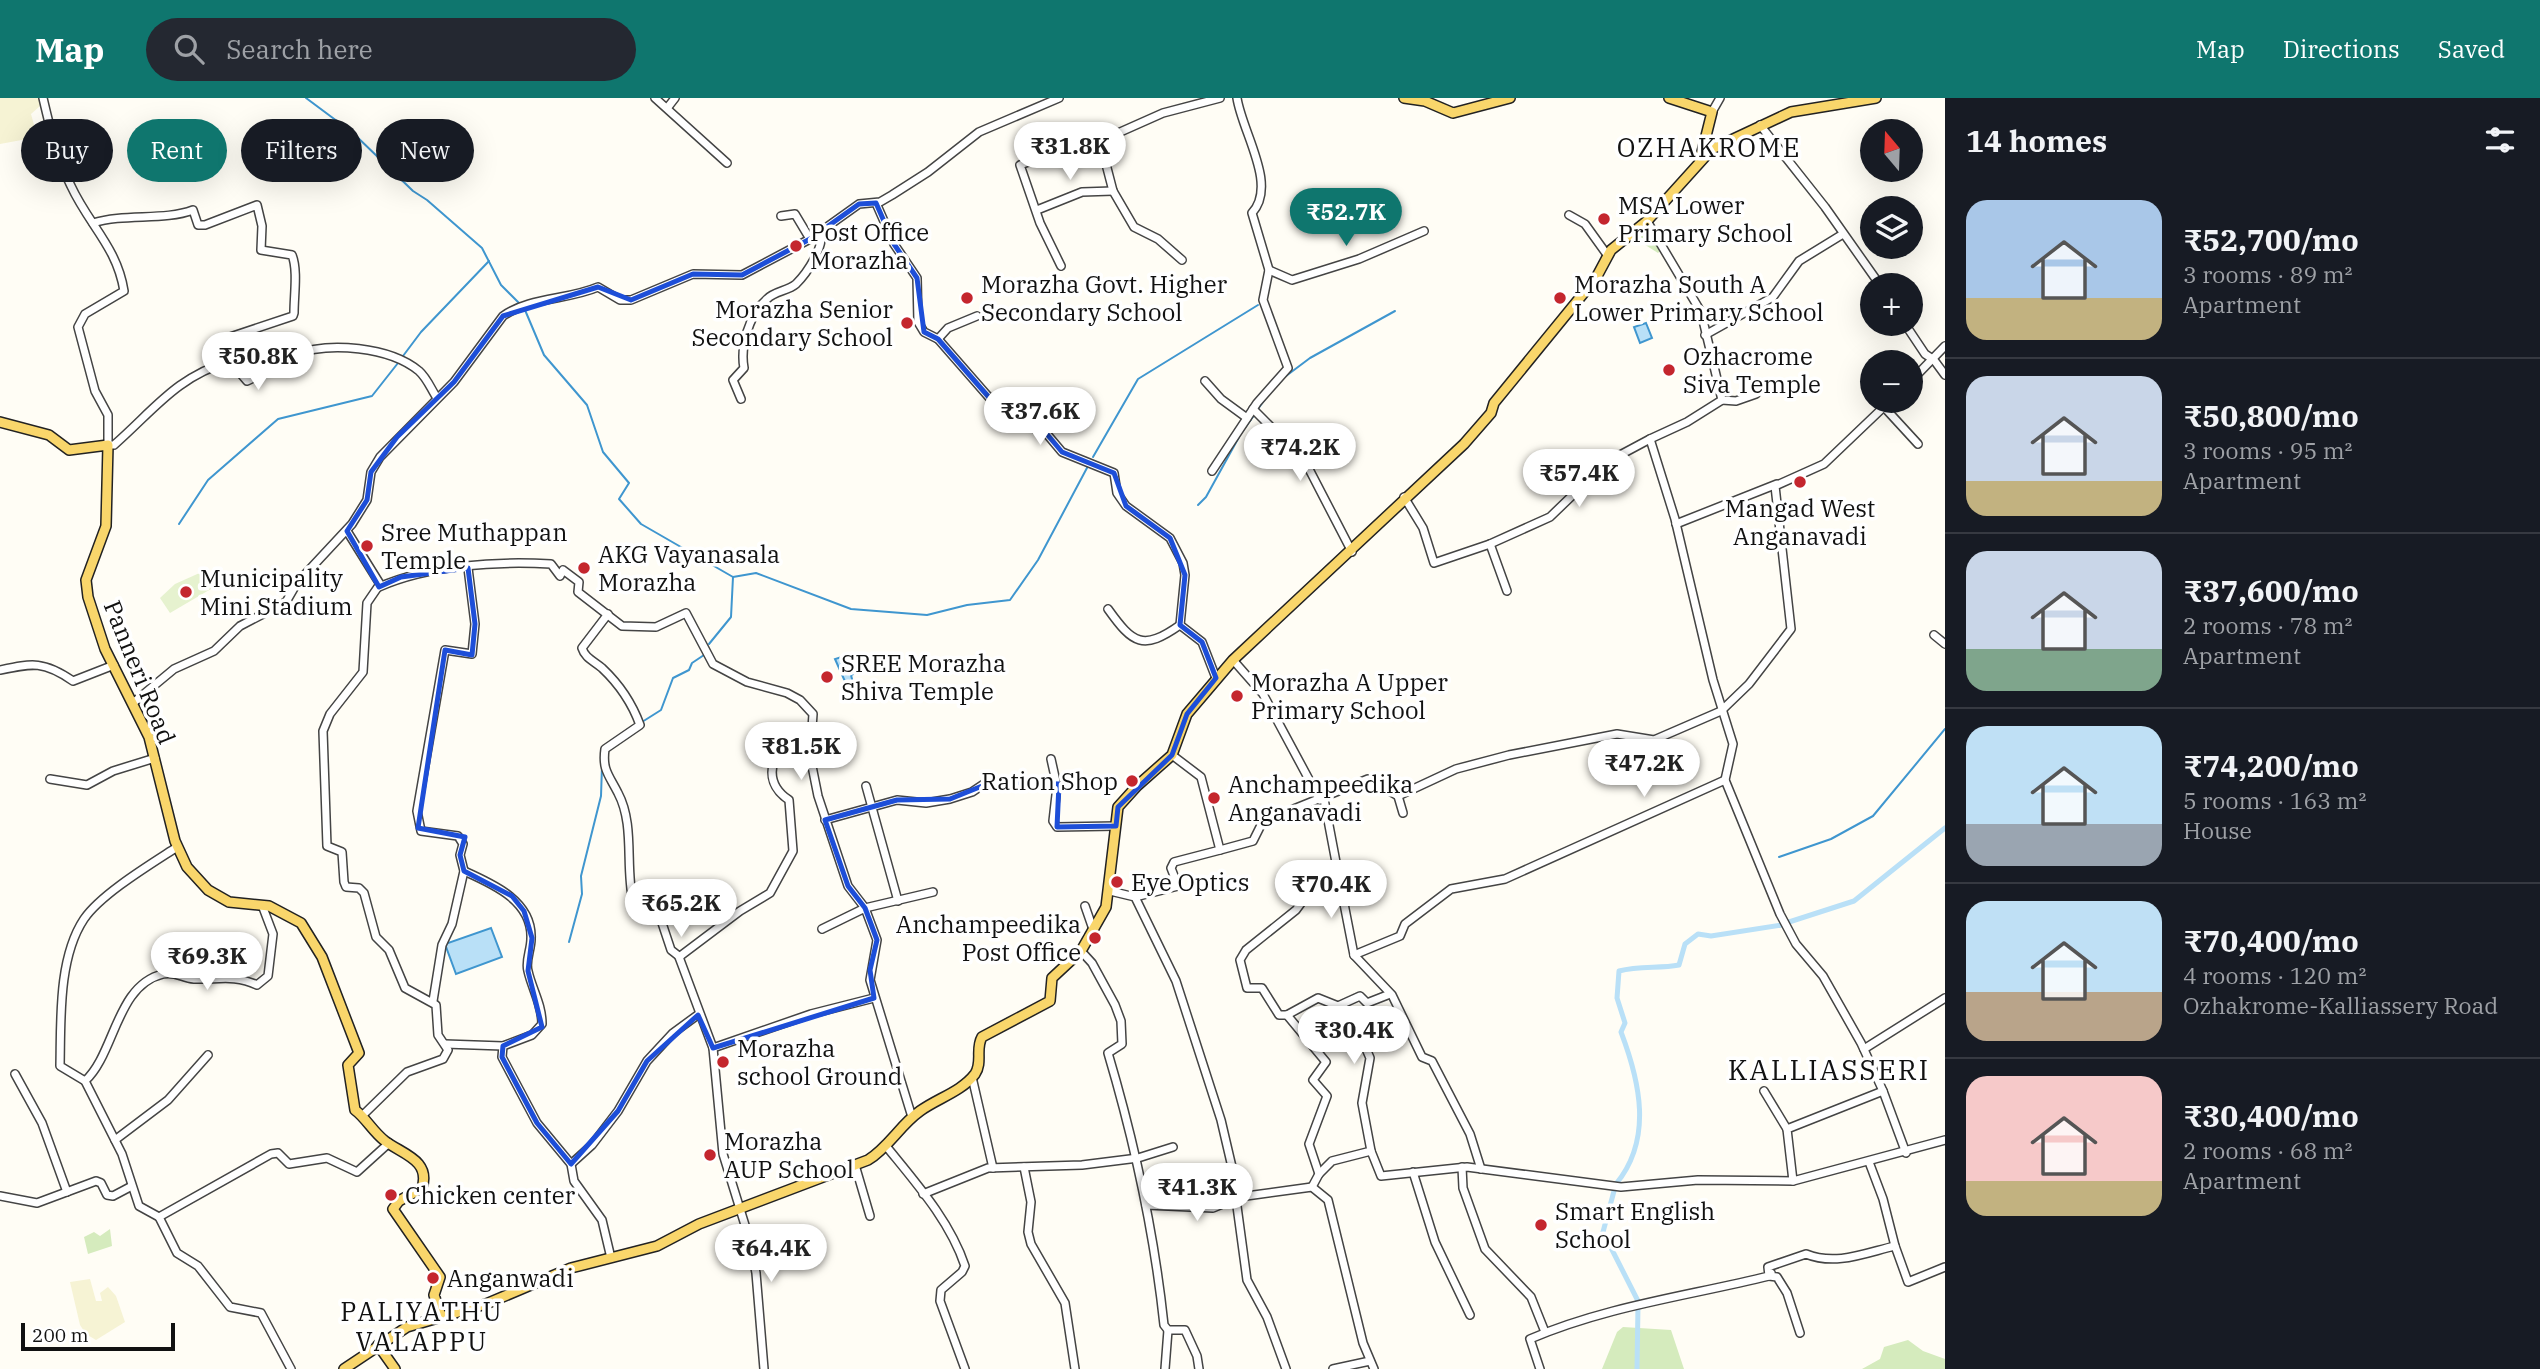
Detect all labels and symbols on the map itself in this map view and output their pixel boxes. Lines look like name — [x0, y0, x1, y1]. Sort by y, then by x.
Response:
north arrow — [1860, 119, 1923, 182]
pin: ₹31.8K — [1013, 122, 1127, 182]
district label: OZHAKROME — [1617, 130, 1801, 164]
pin: ₹52.7K — [1289, 188, 1403, 248]
place label: MSA Lower Primary School — [1618, 189, 1793, 249]
marker: MSA Lower Primary School — [1596, 211, 1612, 227]
place label: Post Office Morazha — [810, 216, 929, 276]
marker: Post Office Morazha — [788, 238, 804, 254]
place label: Morazha Govt. Higher Secondary School — [981, 268, 1228, 328]
place label: Morazha South A Lower Primary School — [1574, 268, 1824, 328]
marker: Morazha Govt. Higher Secondary School — [959, 290, 975, 306]
marker: Morazha South A Lower Primary School — [1552, 290, 1568, 306]
place label: Morazha Senior Secondary School — [692, 293, 893, 353]
marker: Morazha Senior Secondary School — [899, 315, 915, 331]
pin: ₹50.8K — [201, 332, 315, 392]
place label: Ozhacrome Siva Temple — [1683, 340, 1821, 400]
marker: Ozhacrome Siva Temple — [1661, 362, 1677, 378]
pin: ₹37.6K — [983, 388, 1097, 447]
pin: ₹74.2K — [1243, 424, 1357, 483]
pin: ₹57.4K — [1522, 450, 1636, 509]
marker: Mangad West Anganavadi — [1792, 474, 1808, 490]
place label: Mangad West Anganavadi — [1725, 492, 1875, 552]
place label: Sree Muthappan Temple — [381, 516, 567, 576]
marker: Sree Muthappan Temple — [359, 538, 375, 554]
place label: AKG Vayanasala Morazha — [598, 538, 780, 598]
marker: AKG Vayanasala Morazha — [576, 560, 592, 576]
place label: Municipality Mini Stadium — [200, 562, 353, 622]
marker: Municipality Mini Stadium — [178, 584, 194, 600]
street label: Panneri Road — [97, 595, 183, 749]
place label: SREE Morazha Shiva Temple — [841, 647, 1006, 707]
place label: Morazha A Upper Primary School — [1251, 666, 1448, 726]
marker: SREE Morazha Shiva Temple — [819, 669, 835, 685]
marker: Morazha A Upper Primary School — [1229, 688, 1245, 704]
pin: ₹81.5K — [744, 722, 858, 782]
pin: ₹47.2K — [1587, 740, 1701, 799]
place label: Ration Shop — [981, 765, 1118, 797]
place label: Anchampeedika Anganavadi — [1228, 768, 1413, 828]
marker: Ration Shop — [1124, 773, 1140, 789]
marker: Anchampeedika Anganavadi — [1206, 790, 1222, 806]
pin: ₹70.4K — [1274, 860, 1388, 920]
place label: Eye Optics — [1131, 866, 1249, 898]
marker: Eye Optics — [1109, 874, 1125, 890]
pin: ₹65.2K — [624, 880, 738, 939]
place label: Anchampeedika Post Office — [896, 908, 1081, 968]
marker: Anchampeedika Post Office — [1087, 930, 1103, 946]
pin: ₹69.3K — [150, 932, 264, 992]
pin: ₹30.4K — [1297, 1006, 1411, 1066]
place label: Morazha school Ground — [737, 1032, 902, 1092]
district label: KALLIASSERI — [1728, 1051, 1930, 1088]
marker: Morazha school Ground — [715, 1054, 731, 1070]
place label: Morazha AUP School — [724, 1125, 854, 1185]
marker: Morazha AUP School — [702, 1147, 718, 1163]
pin: ₹41.3K — [1140, 1164, 1254, 1223]
place label: Chicken center — [405, 1179, 576, 1211]
marker: Chicken center — [383, 1187, 399, 1203]
place label: Smart English School — [1555, 1195, 1715, 1255]
marker: Smart English School — [1533, 1217, 1549, 1233]
pin: ₹64.4K — [714, 1224, 828, 1284]
place label: Anganwadi — [447, 1262, 574, 1294]
marker: Anganwadi — [425, 1270, 441, 1286]
district label: PALIYATHU VALAPPU — [340, 1294, 504, 1358]
scale bar — [21, 1320, 175, 1352]

